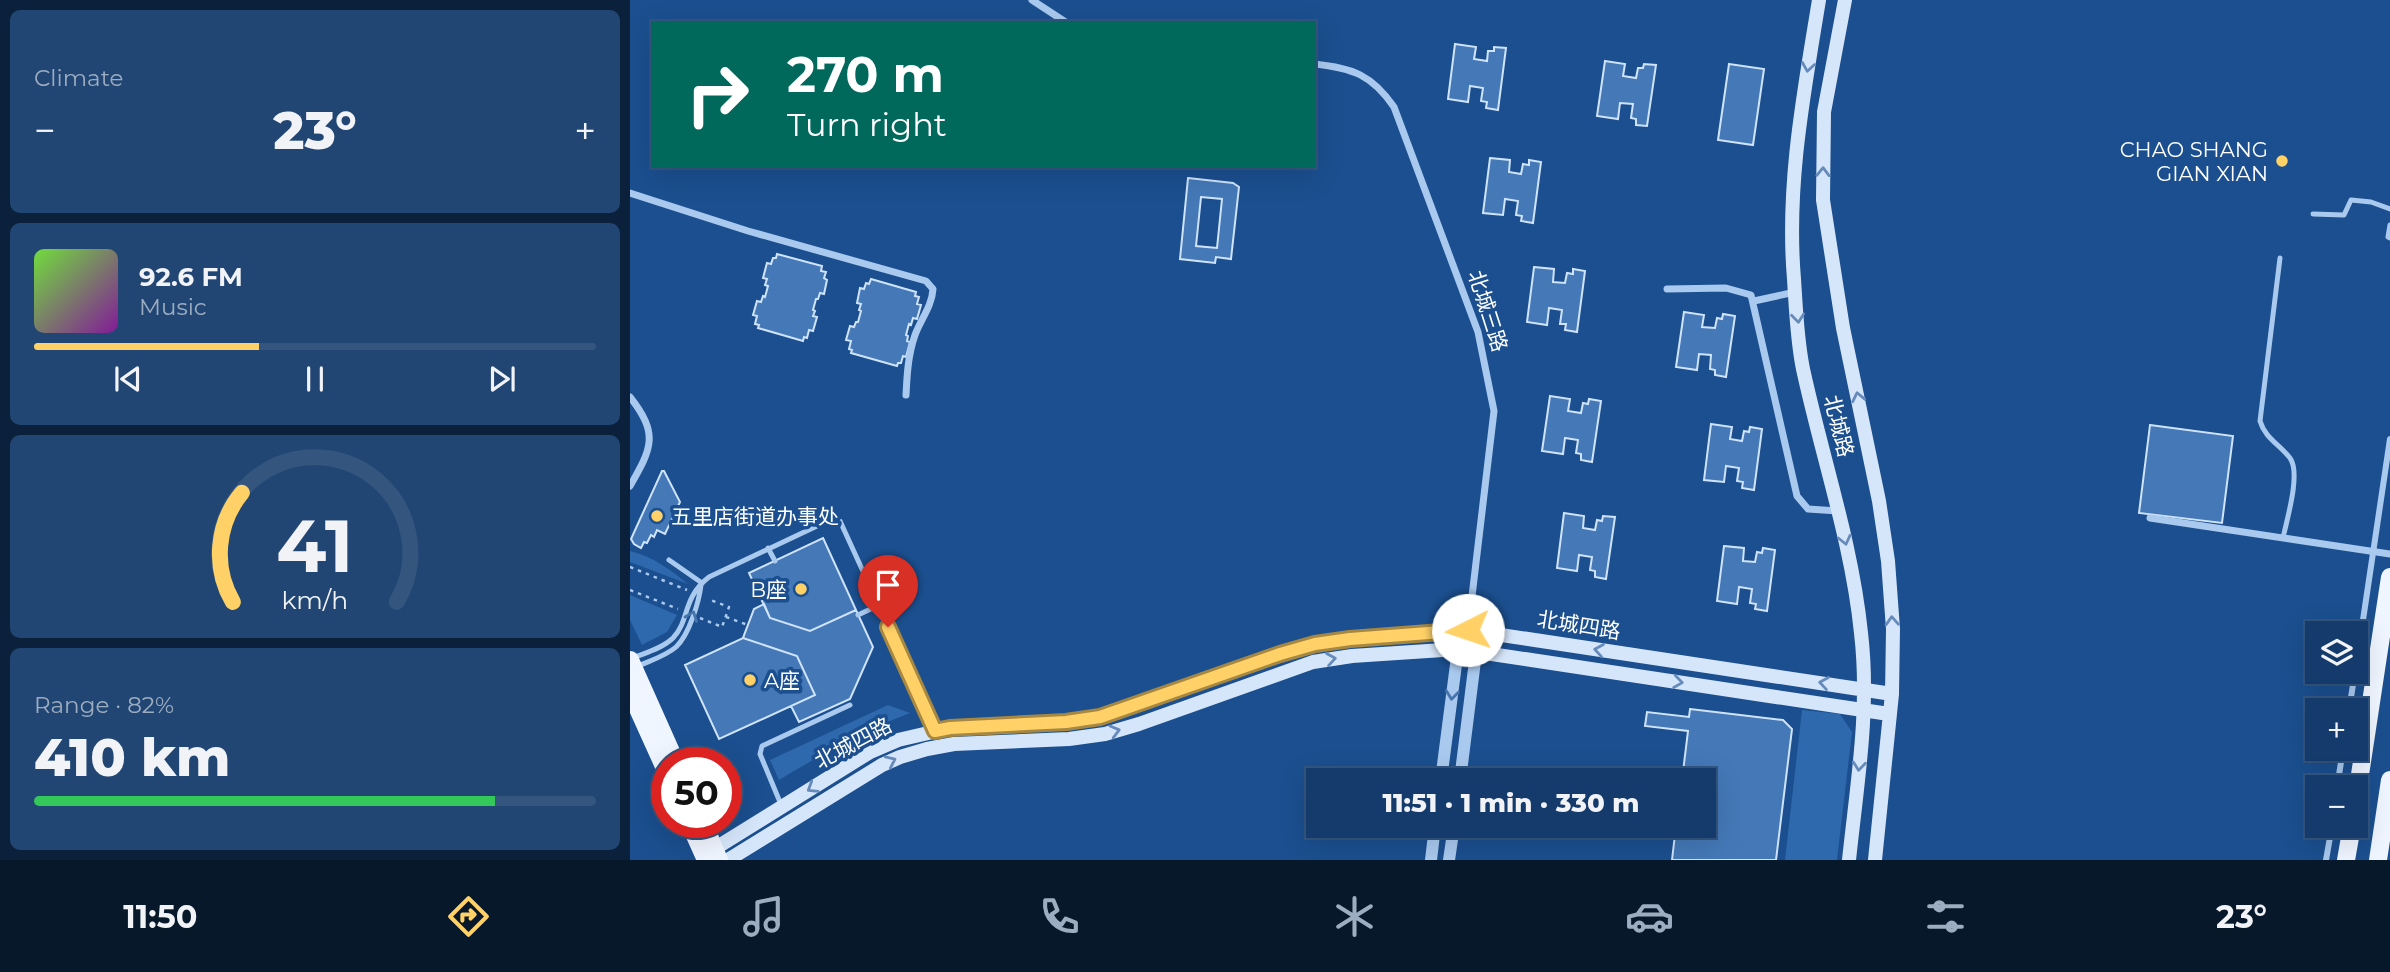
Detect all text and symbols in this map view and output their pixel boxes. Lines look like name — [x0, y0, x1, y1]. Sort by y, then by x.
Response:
text: 270 m — [787, 45, 944, 104]
icon: right — [672, 49, 763, 140]
one-way arrow — [1801, 61, 1816, 73]
text: Climate — [34, 64, 123, 92]
text: 23° — [273, 99, 357, 162]
text: Turn right — [787, 105, 947, 144]
text: − — [34, 107, 56, 154]
text: + — [574, 107, 596, 154]
place label: CHAO SHANG GIAN XIAN — [2120, 137, 2268, 186]
marker: CHAO SHANG GIAN XIAN — [2274, 153, 2290, 169]
one-way arrow — [1815, 166, 1831, 177]
text: 92.6 FM — [139, 261, 243, 293]
street label: 北城三路 — [1463, 267, 1513, 355]
text: Music — [139, 293, 207, 321]
one-way arrow — [1790, 312, 1805, 324]
icon: previous — [109, 360, 147, 398]
icon: pause — [296, 360, 334, 398]
icon: next — [483, 360, 521, 398]
one-way arrow — [1851, 391, 1866, 403]
street label: 北城路 — [1819, 392, 1859, 460]
text: 41 — [277, 503, 353, 591]
place label: 五里店街道办事处 — [671, 504, 839, 529]
marker: 五里店街道办事处 — [649, 508, 665, 524]
one-way arrow — [1836, 534, 1851, 546]
pin — [858, 555, 918, 627]
icon: arrive — [869, 566, 907, 604]
place label: B座 — [750, 577, 787, 602]
marker: B座 — [793, 581, 809, 597]
text: km/h — [282, 585, 348, 615]
position arrow — [1431, 593, 1505, 667]
street label: 北城四路 — [1536, 606, 1622, 644]
one-way arrow — [684, 610, 698, 622]
one-way arrow — [1885, 615, 1900, 626]
map controls — [2305, 621, 2368, 838]
button: layers — [2305, 621, 2368, 684]
one-way arrow — [1593, 642, 1605, 657]
one-way arrow — [1325, 652, 1337, 667]
place label: A座 — [764, 668, 800, 693]
marker: A座 — [742, 672, 758, 688]
one-way arrow — [1672, 675, 1684, 690]
one-way arrow — [1818, 676, 1830, 691]
one-way arrow — [1444, 689, 1459, 701]
text: Range · 82% — [34, 691, 174, 719]
button: + — [2305, 698, 2368, 761]
street label: 北城四路 — [810, 712, 896, 774]
one-way arrow — [1109, 724, 1121, 739]
text: 410 km — [34, 726, 230, 789]
speed limit sign: 50 — [651, 747, 742, 838]
one-way arrow — [884, 755, 896, 769]
one-way arrow — [1852, 761, 1867, 772]
button: − — [2305, 775, 2368, 838]
one-way arrow — [807, 779, 820, 792]
text: 11:51 · 1 min · 330 m — [1382, 787, 1640, 819]
icon: directions — [444, 892, 493, 941]
icon: music — [739, 892, 788, 941]
icon: phone — [1035, 892, 1084, 941]
icon: climate — [1330, 892, 1379, 941]
icon: car — [1625, 892, 1674, 941]
icon: filters — [1921, 892, 1970, 941]
text: 11:50 — [123, 897, 197, 936]
text: 23° — [2216, 897, 2267, 936]

